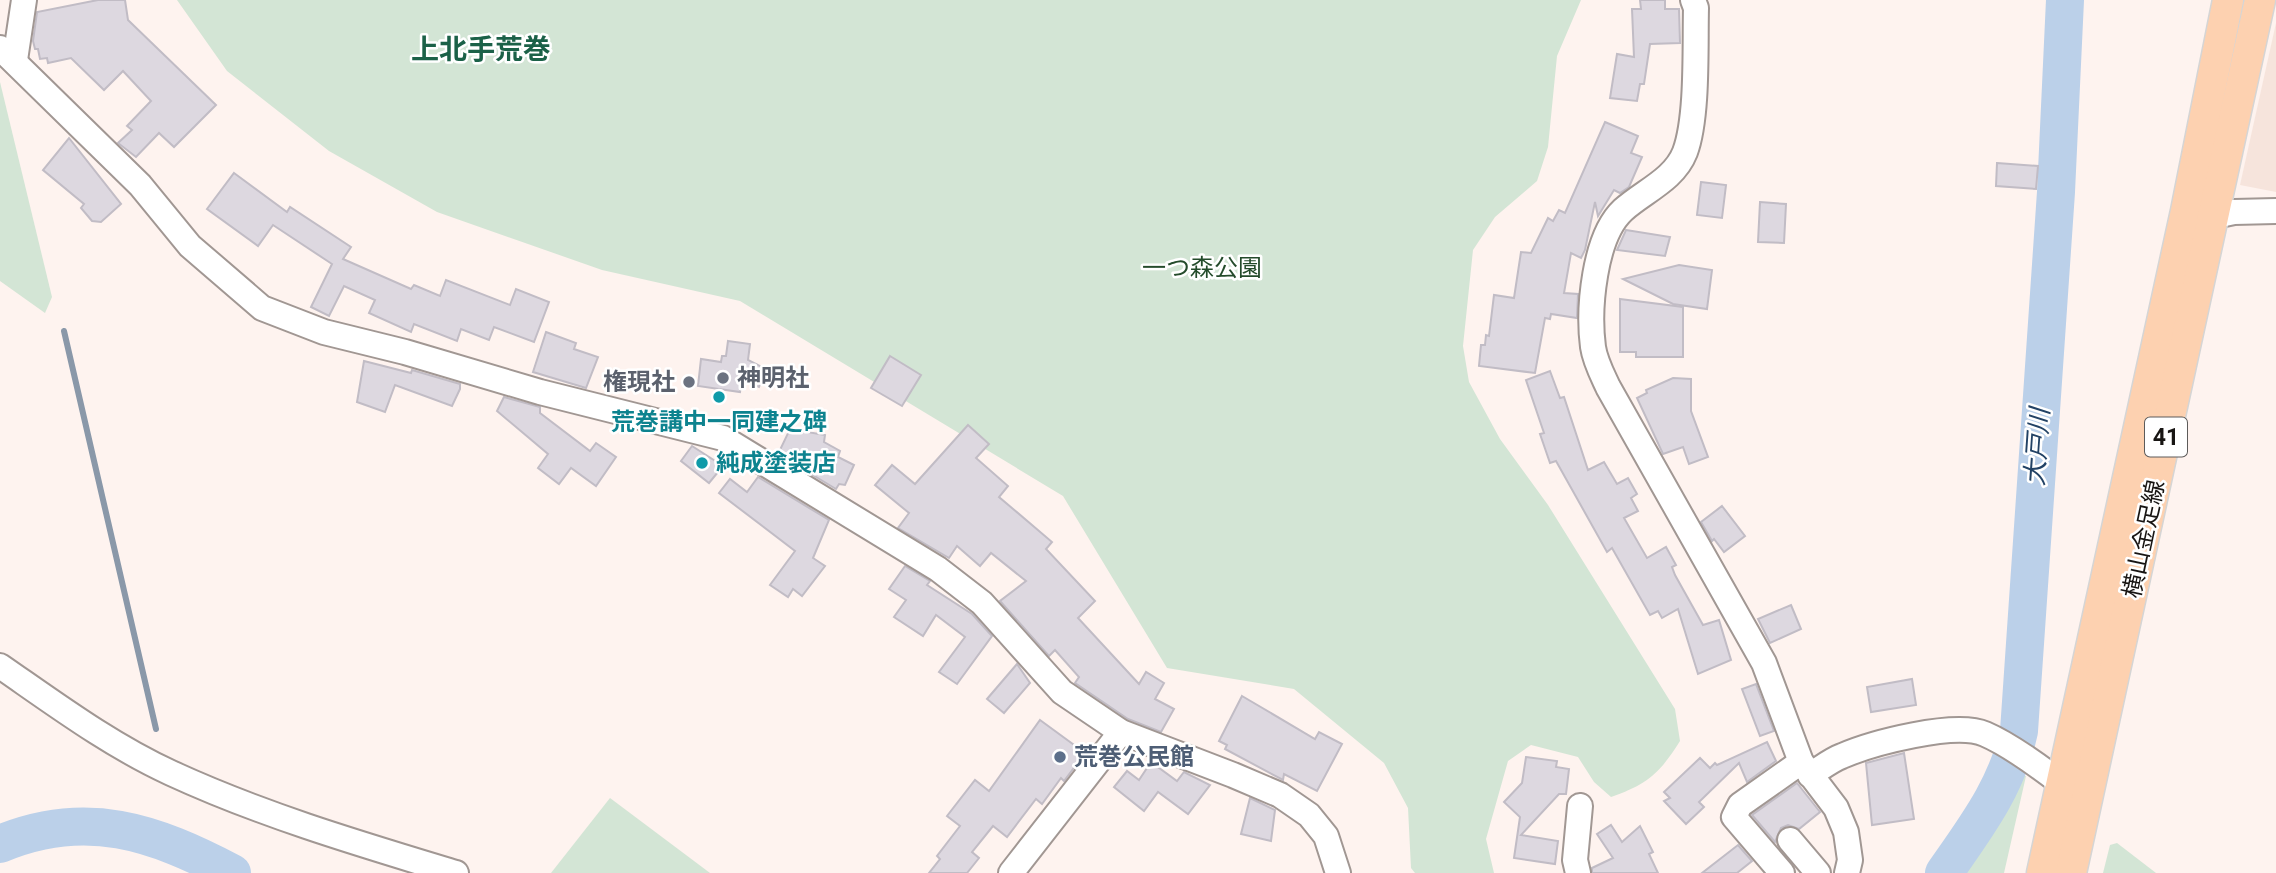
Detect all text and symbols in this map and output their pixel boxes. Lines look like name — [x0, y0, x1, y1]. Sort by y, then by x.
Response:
district label: 上北手荒巻 — [411, 33, 551, 66]
park label: 一つ森公園 — [1142, 254, 1262, 282]
place label: 神明社 — [737, 364, 809, 392]
place label: 権現社 — [603, 368, 675, 396]
marker: 神明社 — [715, 370, 731, 386]
marker: 権現社 — [681, 374, 697, 390]
marker: 荒巻講中一同建之碑 — [711, 389, 727, 405]
water label: 大戸川 — [2019, 404, 2055, 487]
place label: 荒巻講中一同建之碑 — [611, 408, 827, 436]
road number: 41 — [2145, 418, 2187, 457]
place label: 純成塗装店 — [716, 449, 836, 477]
marker: 純成塗装店 — [694, 455, 710, 471]
street label: 横山金足線 — [2118, 477, 2170, 601]
place label: 荒巻公民館 — [1074, 743, 1194, 771]
marker: 荒巻公民館 — [1052, 749, 1068, 765]

